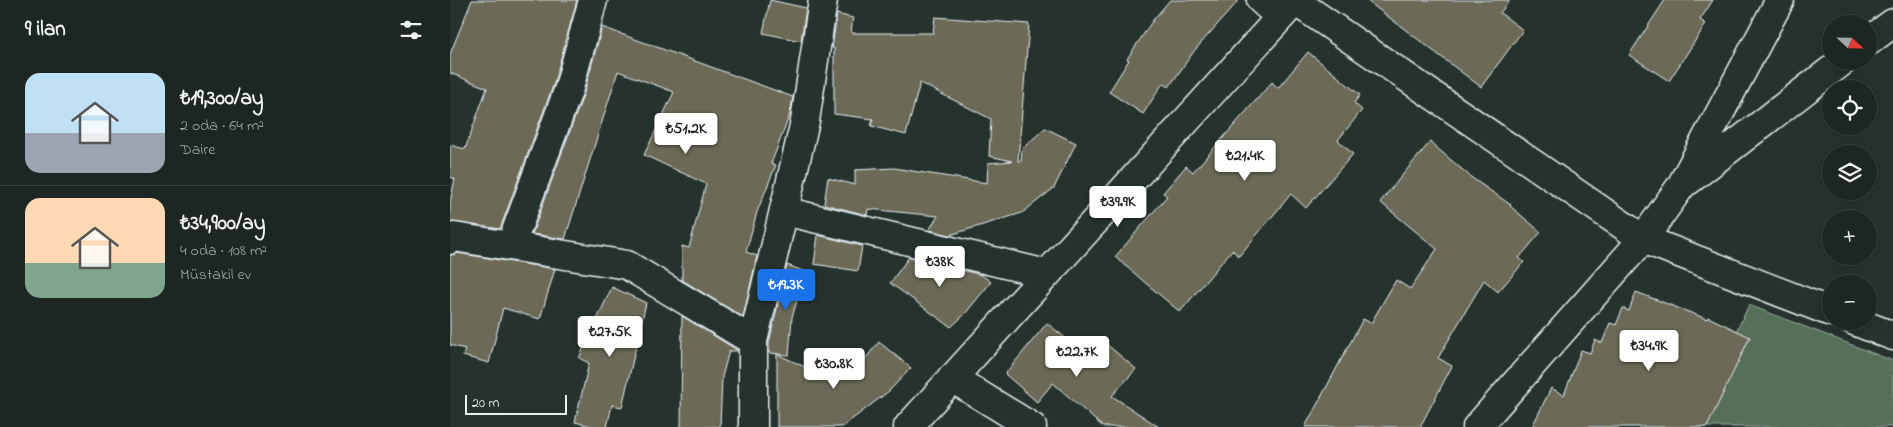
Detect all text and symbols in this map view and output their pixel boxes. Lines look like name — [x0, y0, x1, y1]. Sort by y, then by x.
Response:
text: 9 ilan — [25, 15, 66, 45]
north arrow — [1822, 15, 1878, 70]
map controls — [1822, 15, 1877, 330]
icon: filters — [397, 16, 425, 44]
button: locate — [1822, 80, 1877, 135]
text: ₺19,300/ay — [180, 84, 263, 114]
icon: home — [65, 93, 125, 153]
pin: ₺51.2K — [645, 112, 727, 155]
text: 2 oda · 64 m² — [180, 114, 264, 138]
text: ₺51.2K — [665, 117, 707, 141]
text: Daire — [180, 138, 215, 162]
pin: ₺21.4K — [1204, 140, 1286, 182]
text: ₺21.4K — [1226, 144, 1264, 168]
button: layers — [1822, 145, 1877, 200]
pin: ₺39.9K — [1077, 186, 1159, 228]
text: ₺39.9K — [1100, 190, 1136, 214]
text: ₺34,900/ay — [180, 209, 265, 239]
button: + — [1822, 210, 1877, 265]
icon: home — [65, 218, 125, 278]
text: 4 oda · 108 m² — [180, 239, 267, 263]
pin: ₺38K — [910, 246, 970, 288]
text: ₺38K — [926, 250, 954, 274]
text: Müstakil ev — [180, 263, 251, 287]
pin: ₺19.3K — [745, 268, 827, 311]
text: ₺19.3K — [768, 273, 804, 297]
button: − — [1822, 275, 1877, 330]
pin: ₺27.5K — [569, 316, 651, 358]
text: ₺27.5K — [589, 320, 631, 344]
pin: ₺34.9K — [1608, 330, 1690, 372]
text: ₺34.9K — [1630, 334, 1668, 358]
pin: ₺22.7K — [1036, 336, 1118, 378]
text: ₺22.7K — [1056, 340, 1098, 364]
pin: ₺30.8K — [793, 348, 875, 390]
text: ₺30.8K — [815, 352, 853, 376]
scale bar — [465, 392, 568, 415]
text: 20 m — [472, 393, 499, 414]

